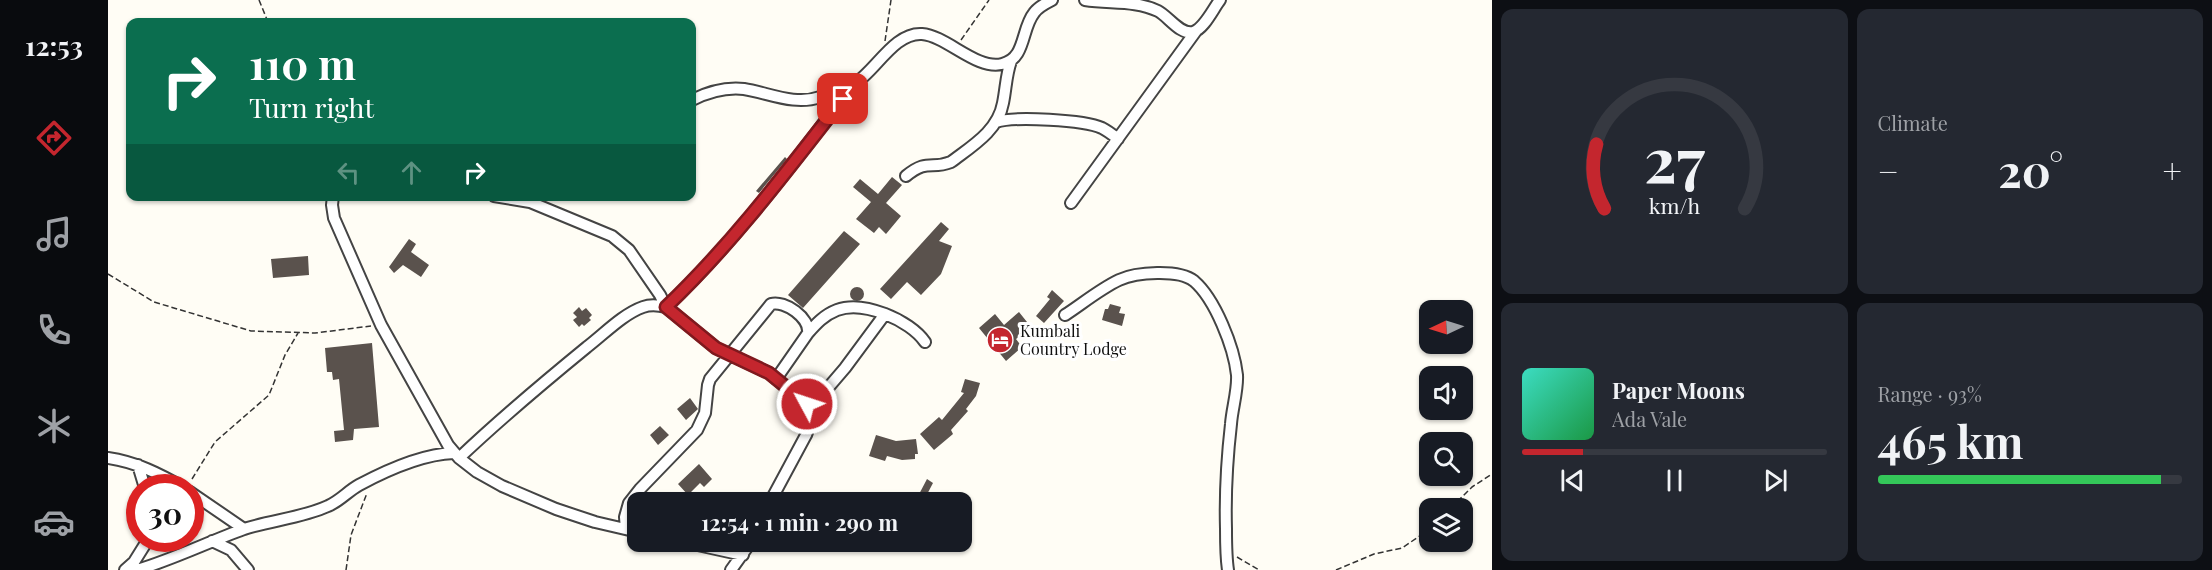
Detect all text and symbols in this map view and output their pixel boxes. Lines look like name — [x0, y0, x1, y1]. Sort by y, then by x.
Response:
text: 12:53 — [25, 27, 83, 63]
text: 110 m — [249, 35, 356, 91]
icon: right — [150, 42, 228, 120]
pin — [817, 73, 868, 124]
icon: arrive — [826, 82, 859, 115]
text: Turn right — [249, 89, 374, 125]
text: Climate — [1878, 109, 1948, 136]
text: 27 — [1644, 115, 1705, 199]
icon: directions — [33, 117, 75, 159]
text: 20° — [1998, 139, 2063, 199]
text: − — [1878, 148, 1899, 192]
text: + — [2163, 148, 2182, 192]
icon: left — [332, 156, 365, 189]
icon: ahead — [395, 156, 428, 189]
icon: right — [458, 156, 491, 189]
text: km/h — [1649, 191, 1700, 219]
icon: music — [33, 213, 75, 255]
north arrow — [1419, 300, 1473, 354]
map controls — [1419, 300, 1473, 552]
icon: phone — [33, 309, 75, 351]
place label: Kumbali Country Lodge — [1020, 320, 1127, 359]
hotel icon: Kumbali Country Lodge — [985, 325, 1015, 355]
button: sound — [1419, 366, 1473, 420]
position arrow — [775, 372, 839, 436]
text: Paper Moons — [1612, 375, 1745, 405]
text: Range · 93% — [1878, 380, 1982, 407]
icon: climate — [33, 405, 75, 447]
text: Ada Vale — [1612, 405, 1687, 432]
text: 465 km — [1878, 410, 2023, 470]
button: search — [1419, 432, 1473, 486]
icon: previous — [1556, 464, 1589, 497]
icon: pause — [1658, 464, 1691, 497]
icon: next — [1759, 464, 1792, 497]
speed limit sign: 30 — [126, 474, 204, 552]
button: layers — [1419, 498, 1473, 552]
icon: car — [33, 501, 75, 543]
text: 12:54 · 1 min · 290 m — [701, 507, 898, 537]

